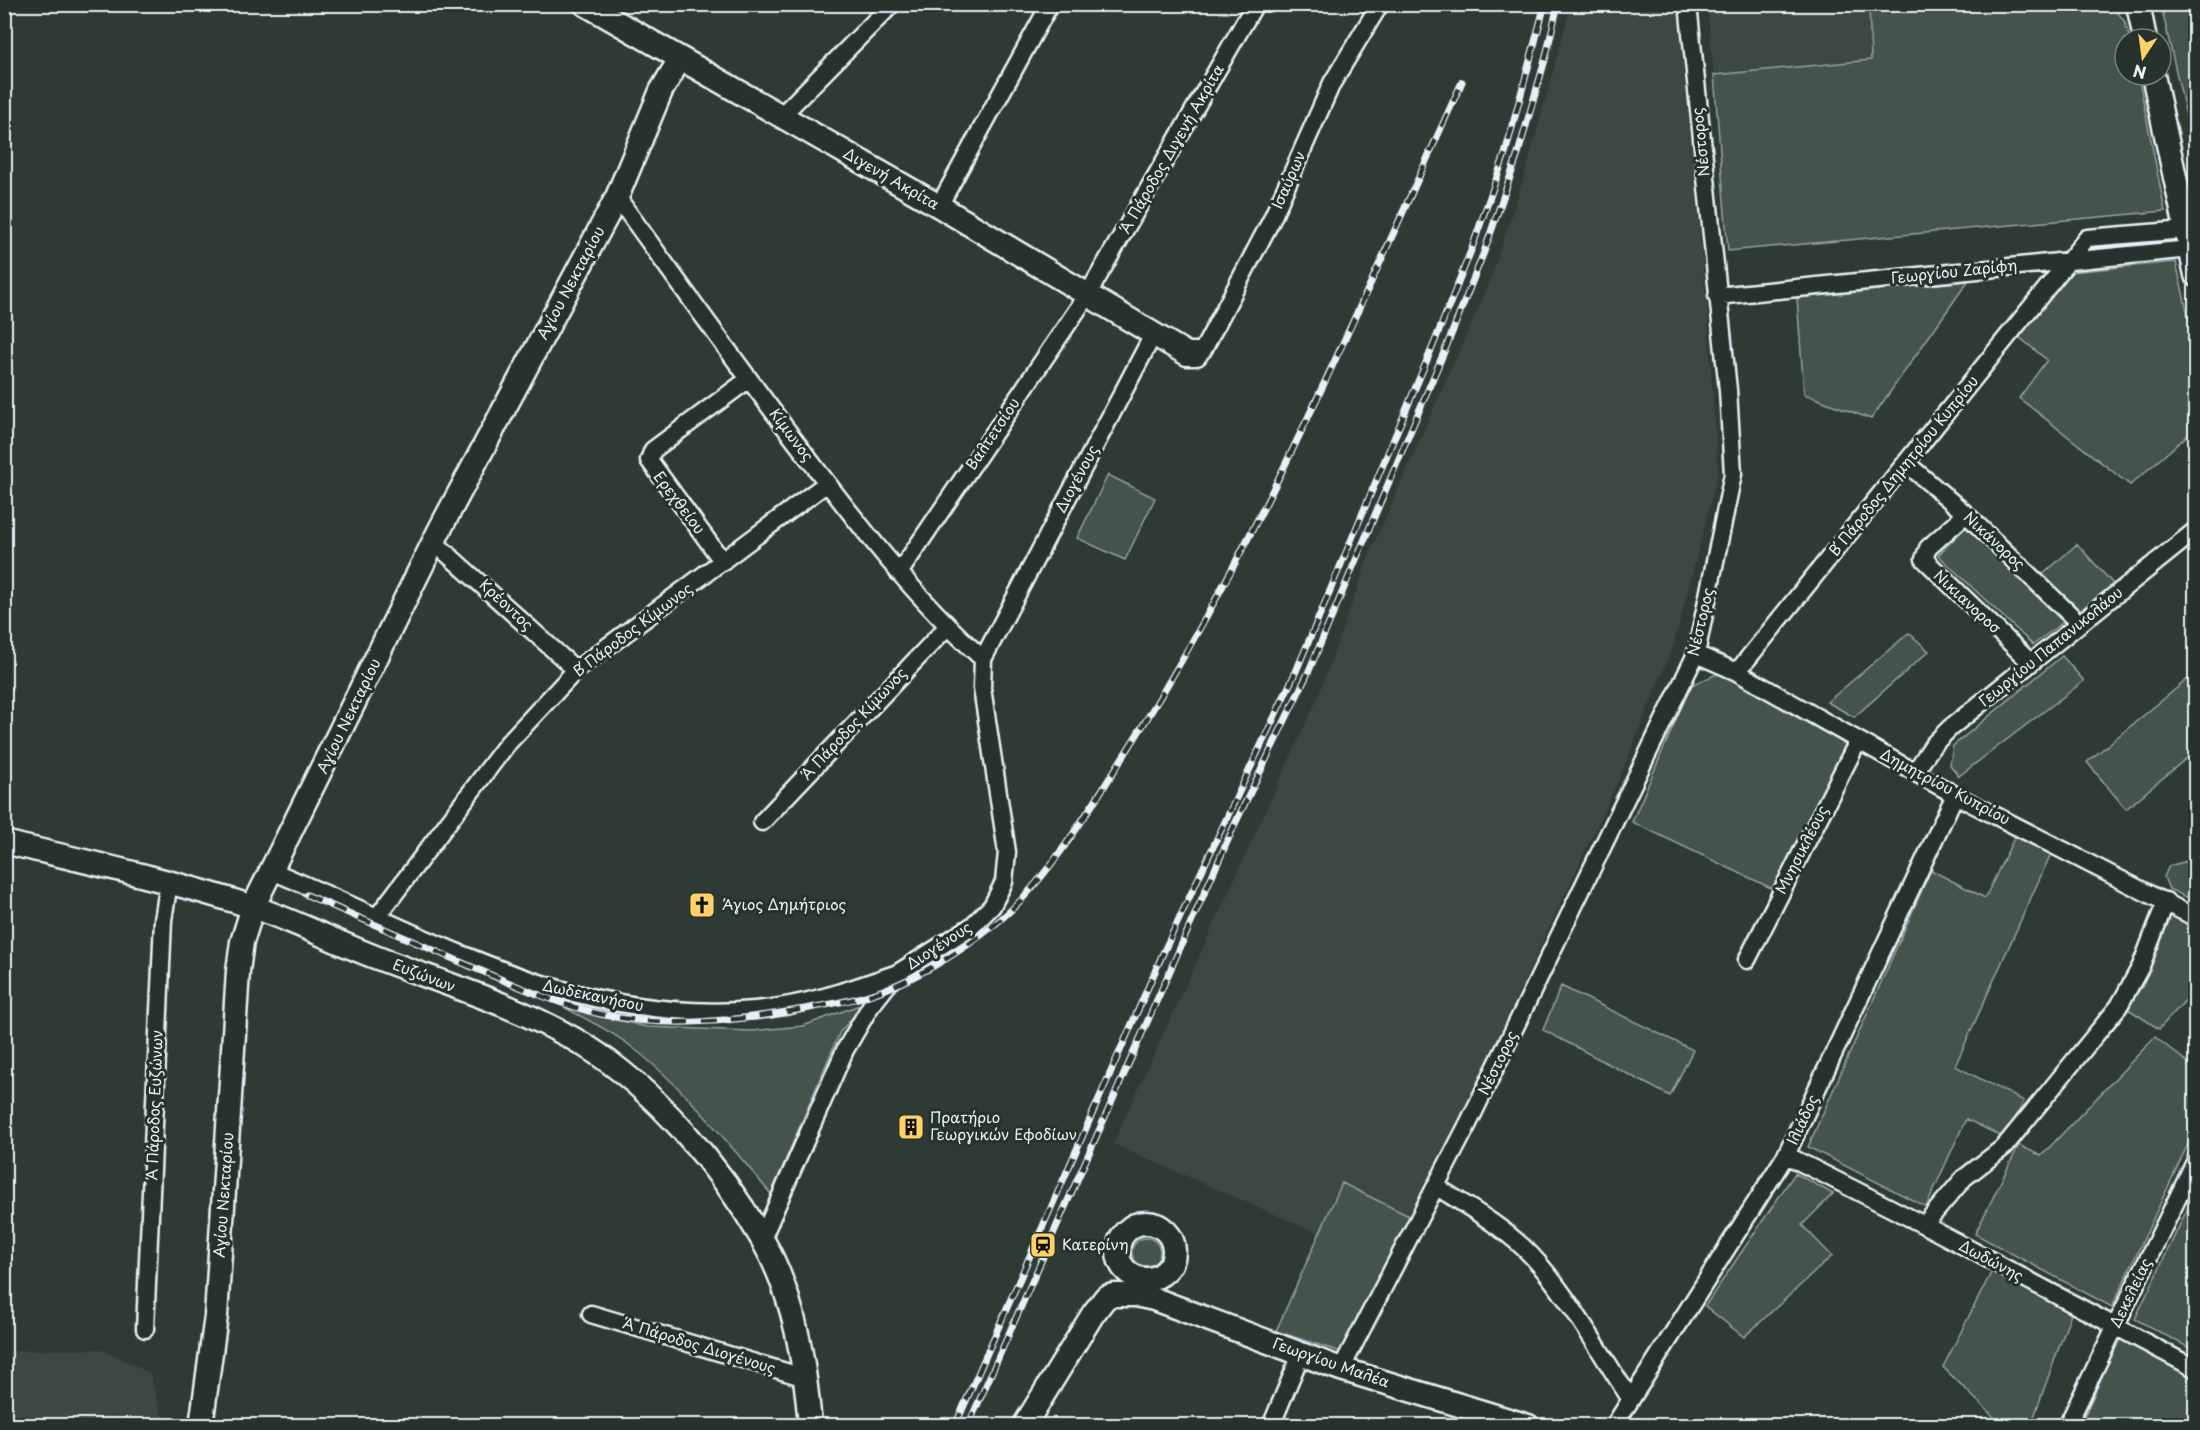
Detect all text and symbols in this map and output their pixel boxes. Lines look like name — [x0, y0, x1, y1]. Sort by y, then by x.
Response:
north arrow — [2113, 27, 2173, 87]
street label: Α΄ Πάροδος Διγενή Ακρίτα — [1113, 59, 1229, 237]
text: N — [2131, 59, 2148, 86]
street label: Νέστορος — [1684, 106, 1715, 178]
street label: Διγενή Ακρίτα — [839, 141, 944, 215]
street label: Ισαύρων — [1265, 147, 1311, 212]
street label: Αγίου Νεκταρίου — [530, 221, 609, 343]
street label: Γεωργίου Ζαρίφη — [1890, 252, 2018, 289]
street label: Β΄ Πάροδος Δημητρίου Κυπρίου — [1823, 370, 1983, 560]
street label: Βαλτετσίου — [959, 392, 1025, 474]
street label: Κίμωνος — [764, 403, 820, 466]
street label: Διογένους — [1048, 440, 1103, 516]
street label: Ερεχθείου — [649, 466, 712, 538]
street label: Νικάνορος — [1959, 505, 2031, 575]
street label: Νικιανοροσ — [1929, 564, 2007, 638]
street label: Κρέοντος — [475, 573, 539, 635]
street label: Β΄ Πάροδος Κίμωνος — [568, 576, 697, 681]
street label: Γεωργίου Παπανικολάου — [1973, 580, 2127, 711]
street label: Νέστορος — [1681, 585, 1719, 658]
street label: Αγίου Νεκταρίου — [310, 654, 386, 777]
street label: Α΄ Πάροδος Κίμωνος — [795, 661, 911, 784]
street label: Δημητρίου Κυπρίου — [1877, 742, 2015, 830]
street label: Μνησικλέους — [1768, 801, 1833, 898]
church icon: Άγιος Δημήτριος — [687, 890, 717, 920]
place label: Άγιος Δημήτριος — [722, 892, 847, 915]
street label: Διογένους — [901, 915, 976, 975]
street label: Ευζώνων — [390, 952, 459, 997]
street label: Δωδεκανήσου — [541, 973, 646, 1016]
street label: Νέστορος — [1471, 1026, 1522, 1099]
street label: Α΄ Πάροδος Ευζώνων — [139, 1029, 168, 1181]
street label: Ιλιάδος — [1780, 1090, 1823, 1148]
place label: Πρατήριο Γεωργικών Εφοδίων — [930, 1105, 1077, 1145]
building icon: Πρατήριο Γεωργικών Εφοδίων — [896, 1112, 926, 1142]
street label: Αγίου Νεκταρίου — [207, 1131, 238, 1258]
station icon: Κατερίνη — [1028, 1230, 1058, 1260]
place label: Κατερίνη — [1062, 1232, 1129, 1255]
street label: Δωδώνης — [1955, 1233, 2028, 1286]
street label: Δεκελείας — [2103, 1253, 2157, 1331]
street label: Α΄ Πάροδος Διογένους — [620, 1310, 779, 1379]
street label: Γεωργίου Μαλέα — [1270, 1331, 1393, 1392]

